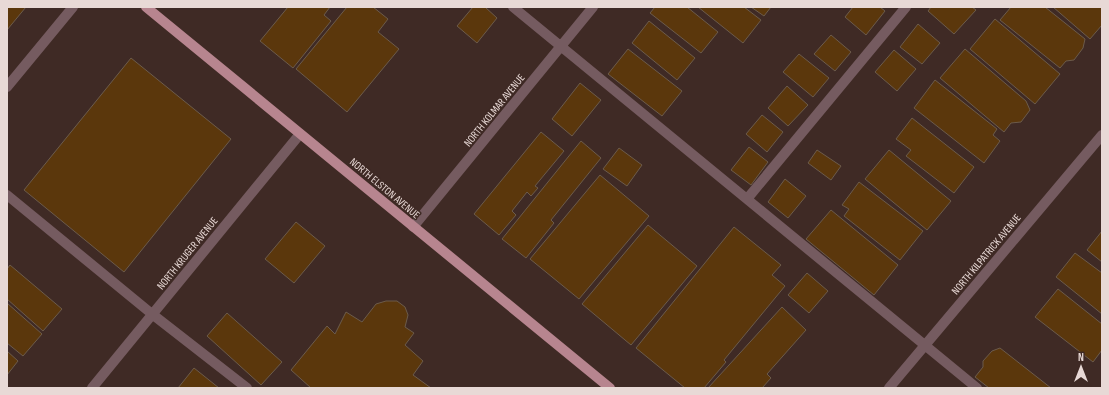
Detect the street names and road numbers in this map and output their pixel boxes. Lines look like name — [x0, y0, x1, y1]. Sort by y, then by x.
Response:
street label: NORTH KOLMAR AVENUE — [461, 71, 528, 149]
street label: NORTH ELSTON AVENUE — [347, 155, 422, 221]
street label: NORTH KILPATRICK AVENUE — [949, 211, 1024, 297]
street label: NORTH KRUGER AVENUE — [154, 214, 221, 292]

